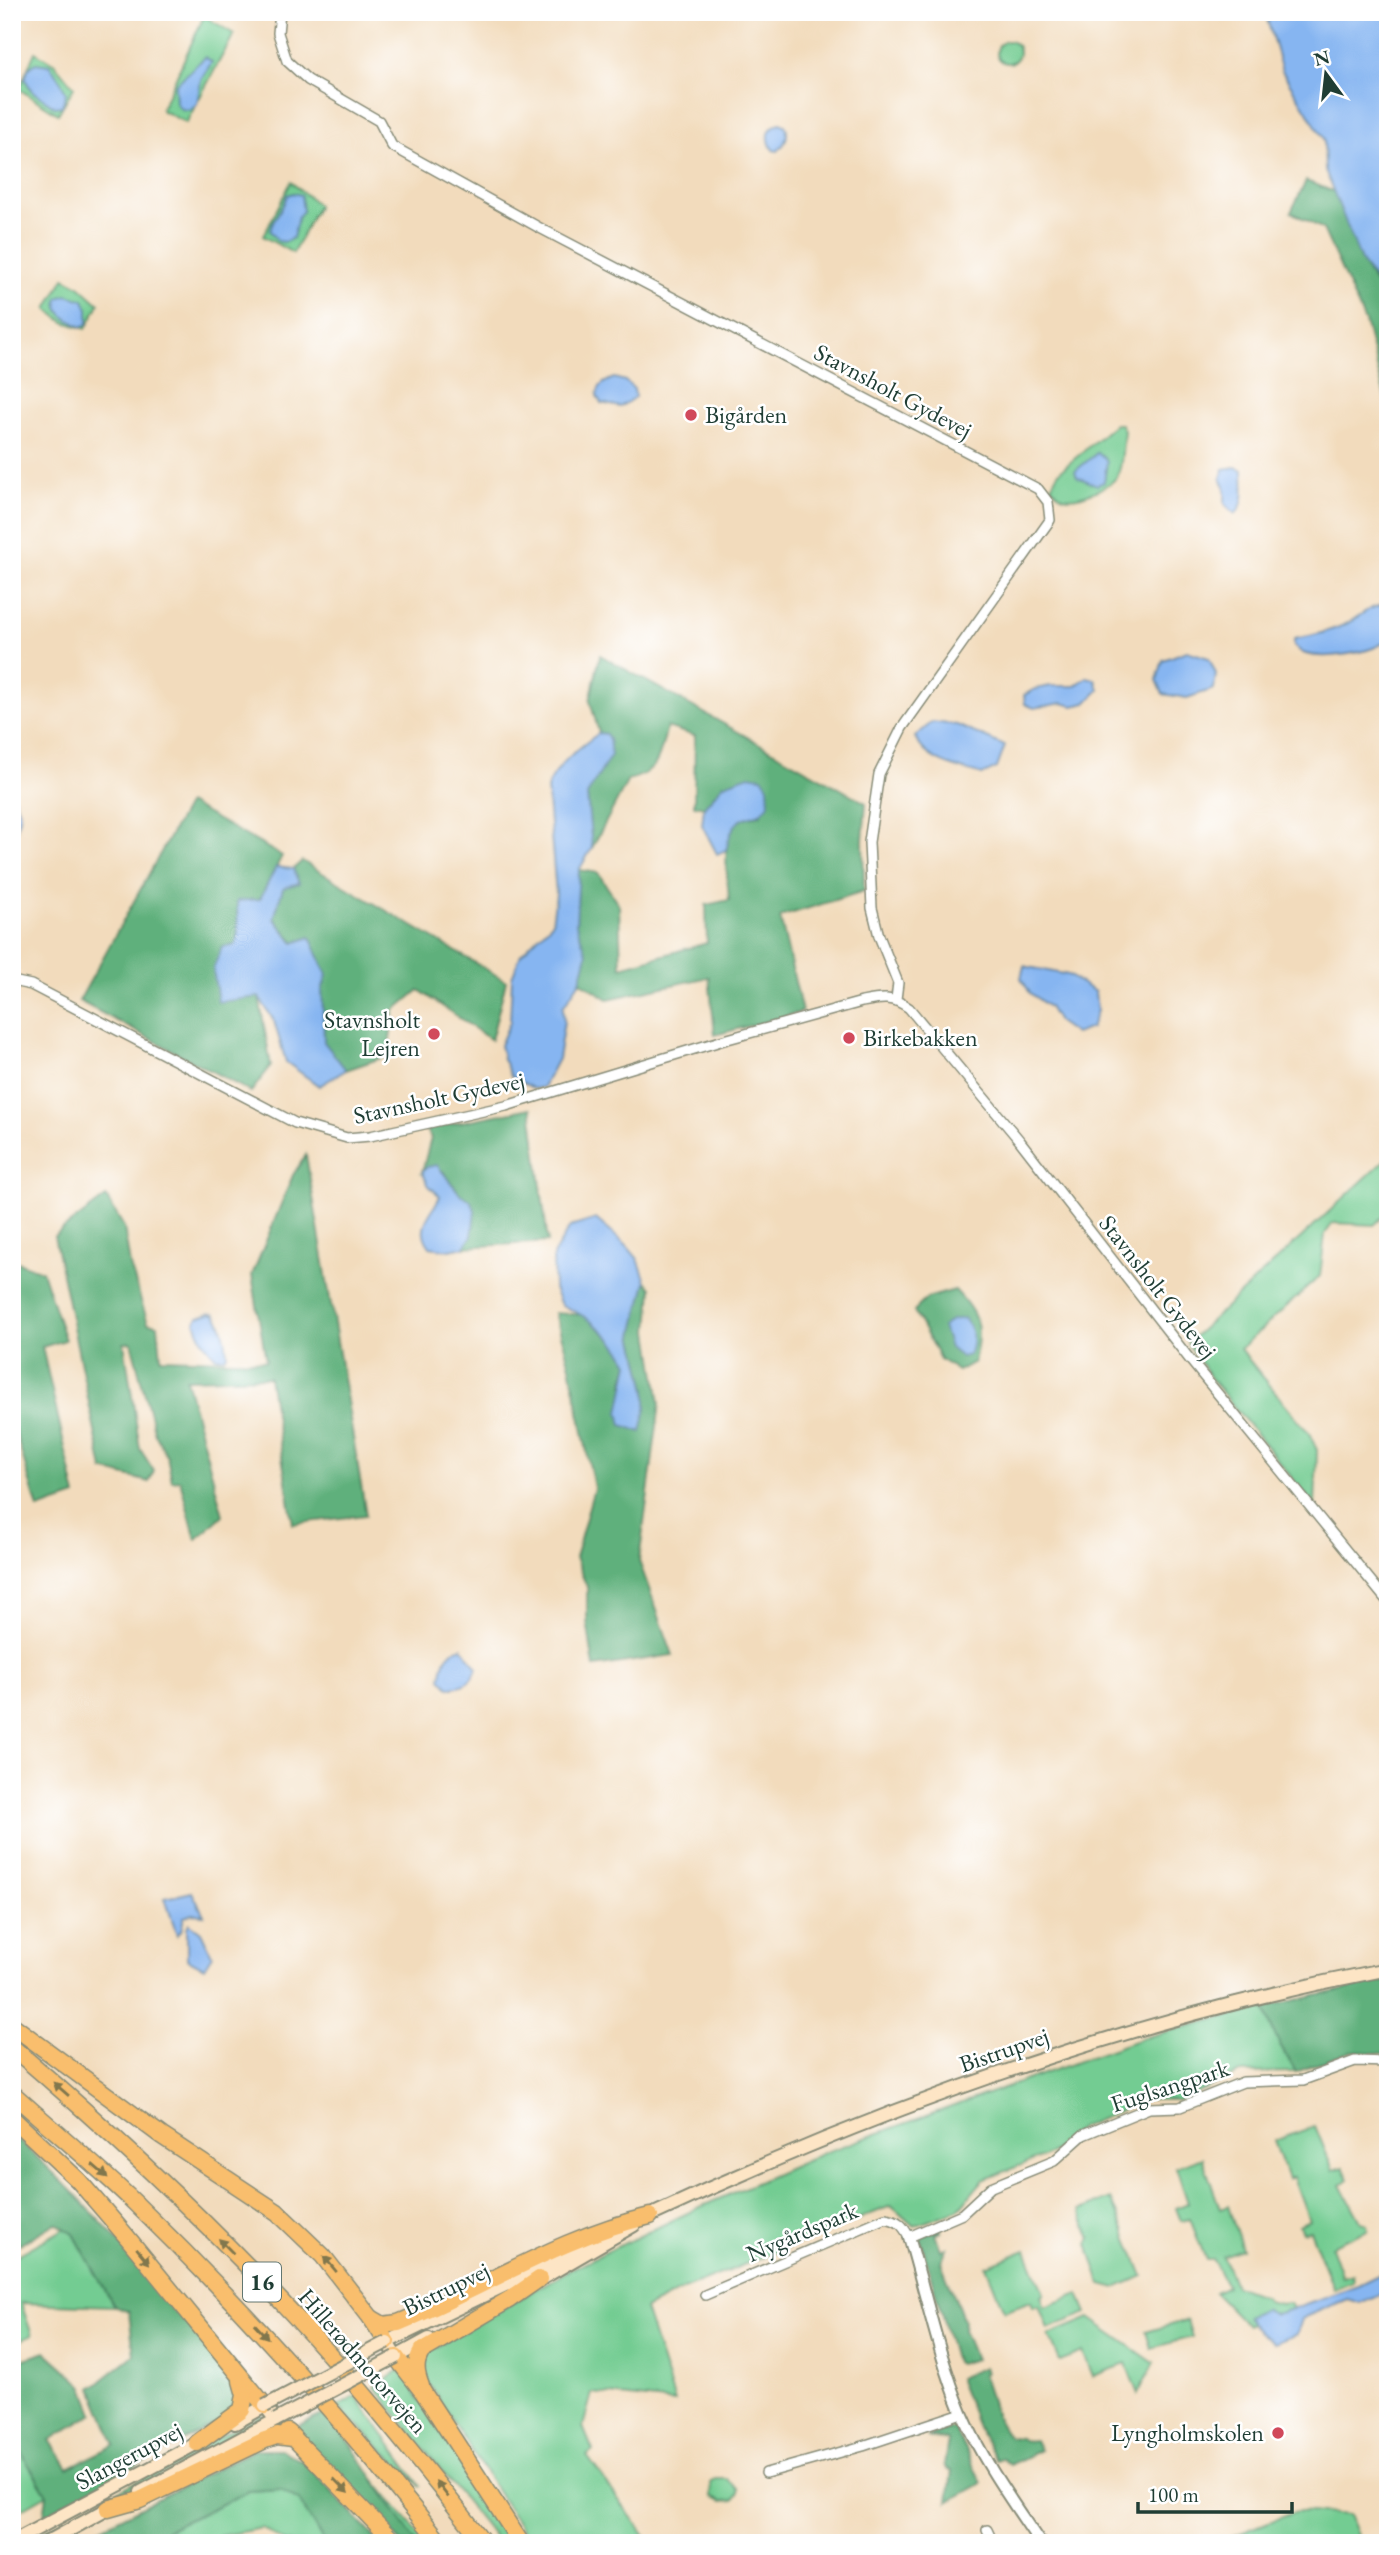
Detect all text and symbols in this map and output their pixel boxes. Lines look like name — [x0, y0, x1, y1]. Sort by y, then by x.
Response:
north arrow — [1292, 38, 1362, 108]
text: N — [1311, 44, 1333, 72]
street label: Stavnsholt Gydevej — [809, 336, 977, 445]
place label: Bigården — [705, 399, 788, 430]
marker: Bigården — [683, 407, 699, 423]
place label: Stavnsholt Lejren — [324, 1004, 420, 1063]
place label: Birkebakken — [863, 1022, 978, 1053]
marker: Stavnsholt Lejren — [426, 1026, 442, 1042]
marker: Birkebakken — [841, 1030, 857, 1046]
street label: Stavnsholt Gydevej — [350, 1064, 527, 1131]
street label: Stavnsholt Gydevej — [1093, 1208, 1224, 1365]
street label: Bistrupvej — [955, 2020, 1053, 2079]
street label: Fuglsangpark — [1107, 2052, 1234, 2119]
one-way arrow — [52, 2081, 70, 2097]
one-way arrow — [91, 2163, 109, 2179]
street label: Nygårdspark — [741, 2194, 863, 2269]
one-way arrow — [218, 2238, 235, 2254]
one-way arrow — [135, 2248, 150, 2265]
street label: Bistrupvej — [397, 2254, 494, 2323]
one-way arrow — [322, 2255, 337, 2273]
road number: 16 — [243, 2262, 281, 2302]
street label: Hillerødmotorvejen — [292, 2282, 435, 2440]
one-way arrow — [253, 2322, 269, 2339]
street label: Slangerupvej — [70, 2415, 187, 2497]
place label: Lyngholmskolen — [1111, 2417, 1264, 2448]
marker: Lyngholmskolen — [1270, 2425, 1286, 2441]
scale bar — [1138, 2471, 1292, 2515]
one-way arrow — [332, 2478, 349, 2494]
one-way arrow — [434, 2481, 449, 2499]
text: 100 m — [1148, 2481, 1199, 2508]

